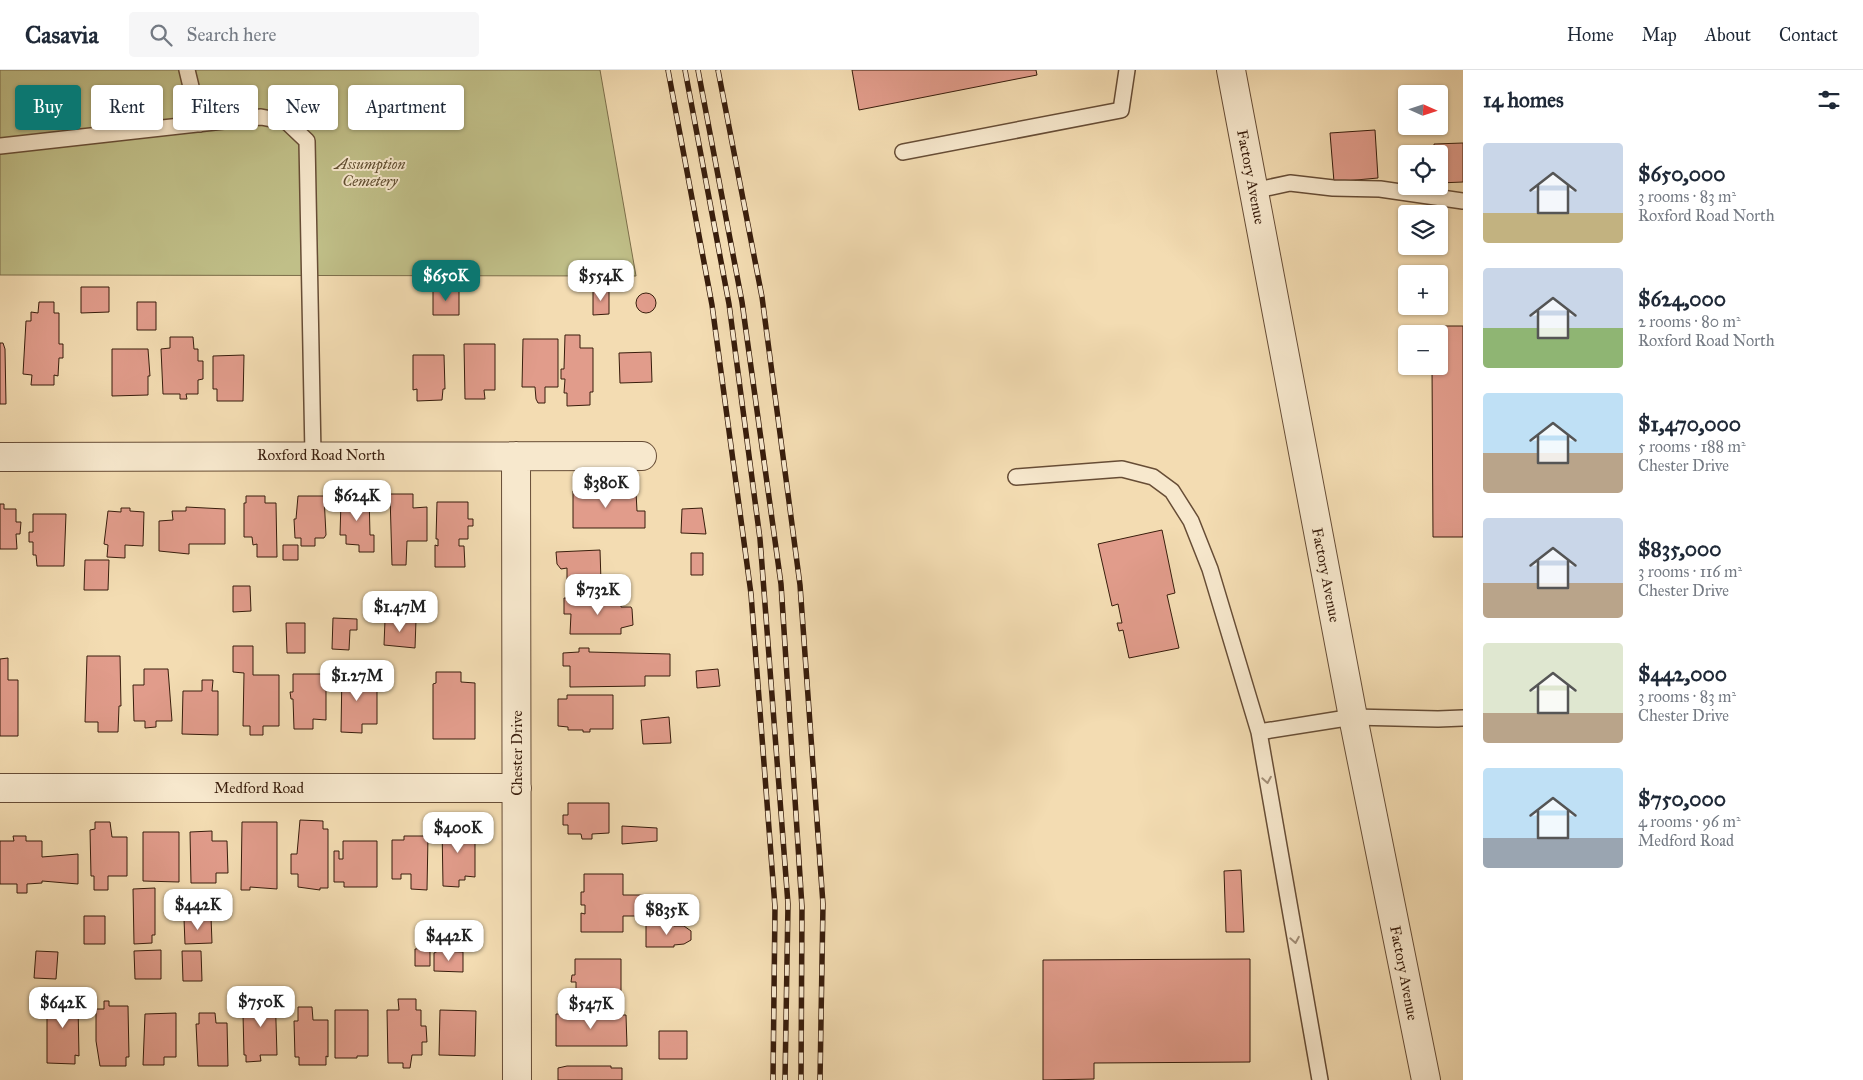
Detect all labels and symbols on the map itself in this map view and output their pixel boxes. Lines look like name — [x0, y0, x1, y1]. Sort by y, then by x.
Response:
north arrow — [1398, 85, 1448, 135]
street label: Factory Avenue — [1233, 128, 1269, 226]
park label: Assumption Cemetery — [333, 155, 405, 190]
pin: $650K — [411, 260, 481, 302]
pin: $554K — [566, 260, 636, 302]
street label: Roxford Road North — [257, 446, 386, 464]
pin: $380K — [571, 466, 641, 509]
pin: $624K — [322, 480, 392, 522]
street label: Factory Avenue — [1308, 526, 1344, 624]
pin: $732K — [563, 574, 633, 616]
pin: $1.47M — [359, 590, 441, 633]
pin: $1.27M — [316, 660, 398, 702]
street label: Chester Drive — [508, 710, 526, 796]
one-way arrow — [1262, 775, 1272, 784]
street label: Medford Road — [214, 779, 304, 797]
pin: $400K — [423, 812, 493, 854]
pin: $442K — [163, 888, 233, 931]
pin: $835K — [632, 894, 702, 936]
pin: $442K — [414, 920, 484, 962]
street label: Factory Avenue — [1386, 924, 1422, 1022]
one-way arrow — [1290, 935, 1300, 944]
pin: $642K — [28, 986, 98, 1029]
pin: $750K — [226, 986, 296, 1028]
pin: $547K — [556, 988, 626, 1030]

